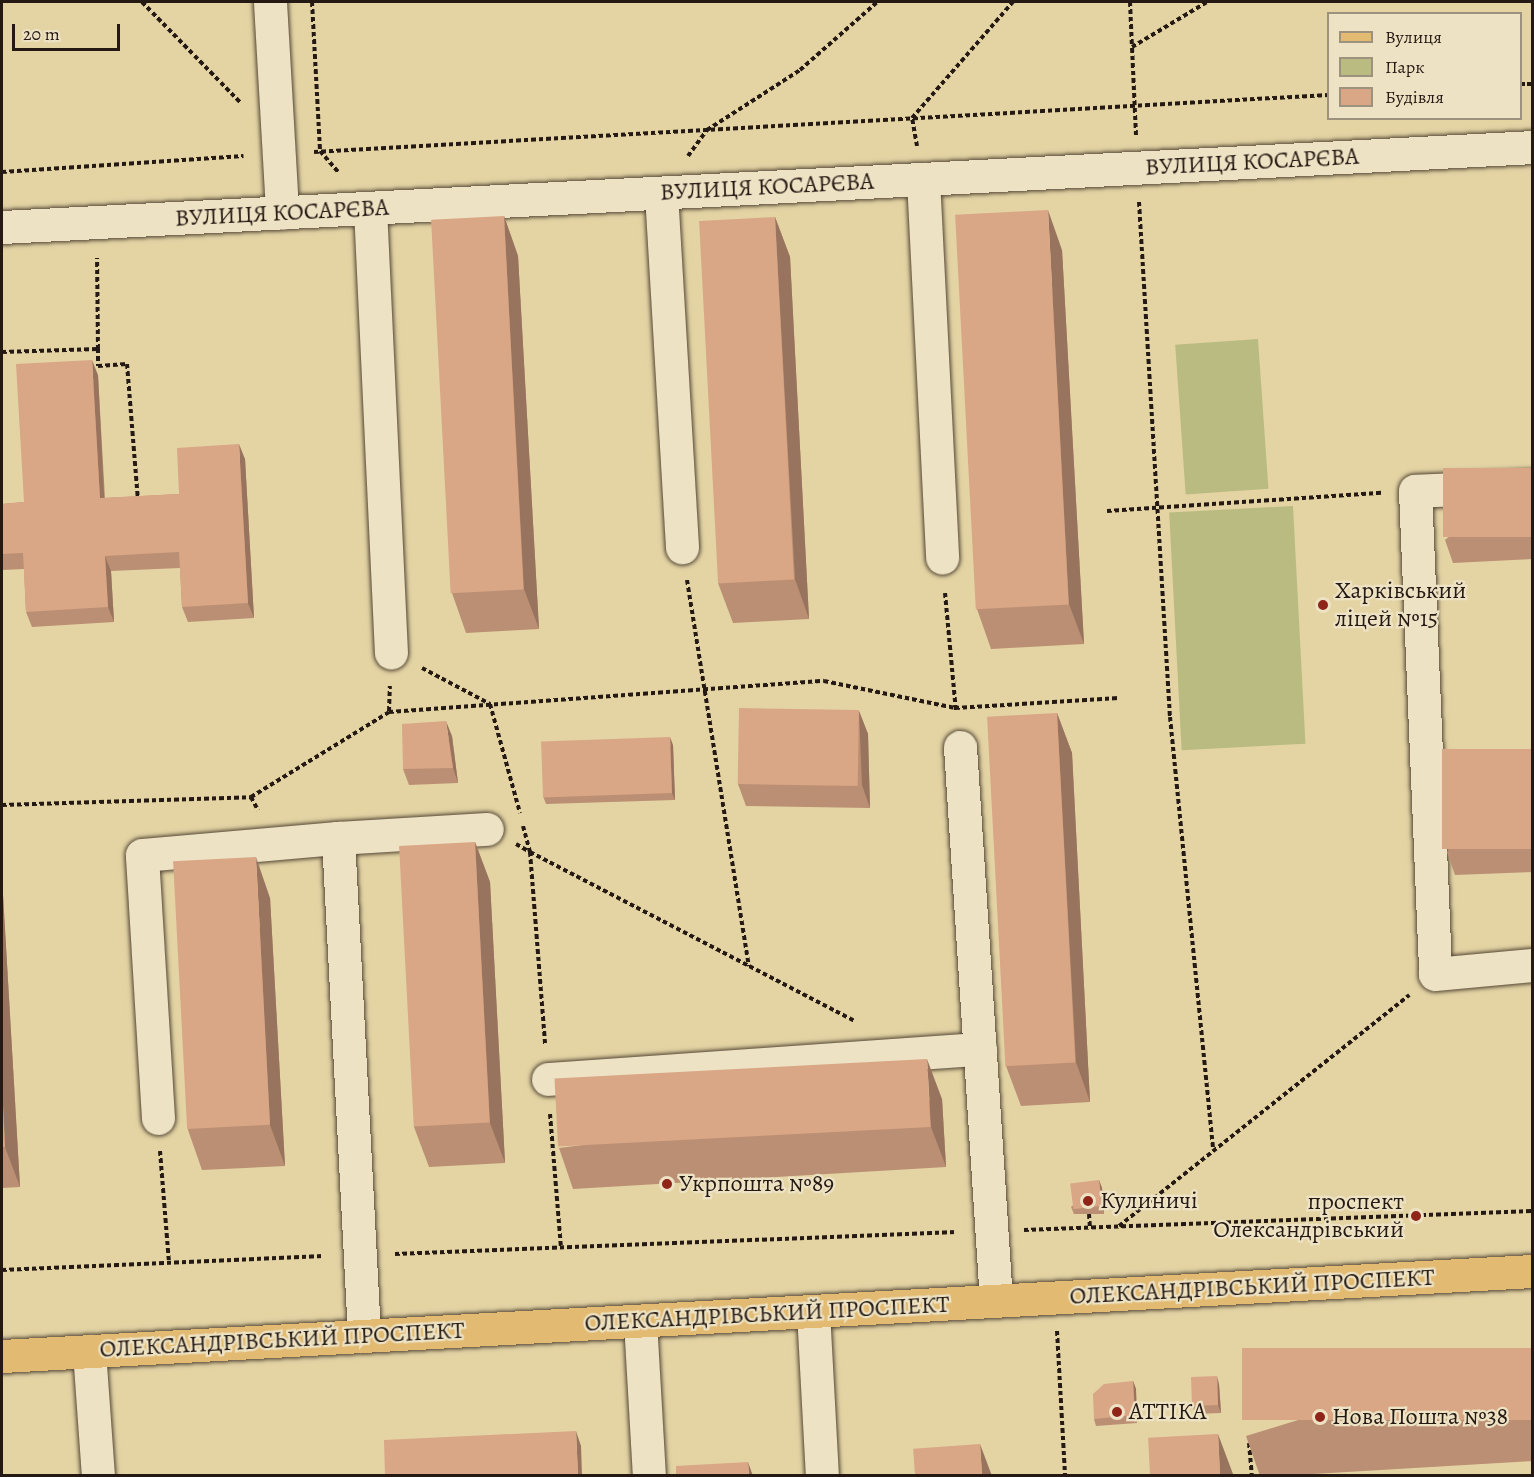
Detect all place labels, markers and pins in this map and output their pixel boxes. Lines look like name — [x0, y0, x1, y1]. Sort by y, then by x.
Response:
place label: Харківський ліцей №15 — [1335, 577, 1466, 633]
marker: Харківський ліцей №15 — [1316, 598, 1330, 612]
place label: Укрпошта №89 — [679, 1170, 834, 1198]
marker: Укрпошта №89 — [660, 1177, 674, 1191]
place label: Кулиничі — [1100, 1187, 1198, 1215]
place label: проспект Олександрівський — [1213, 1188, 1404, 1244]
marker: Кулиничі — [1081, 1194, 1095, 1208]
marker: проспект Олександрівський — [1409, 1209, 1423, 1223]
place label: АТТІКА — [1129, 1398, 1206, 1426]
place label: Нова Пошта №38 — [1332, 1403, 1508, 1431]
marker: АТТІКА — [1110, 1405, 1124, 1419]
marker: Нова Пошта №38 — [1313, 1410, 1327, 1424]

